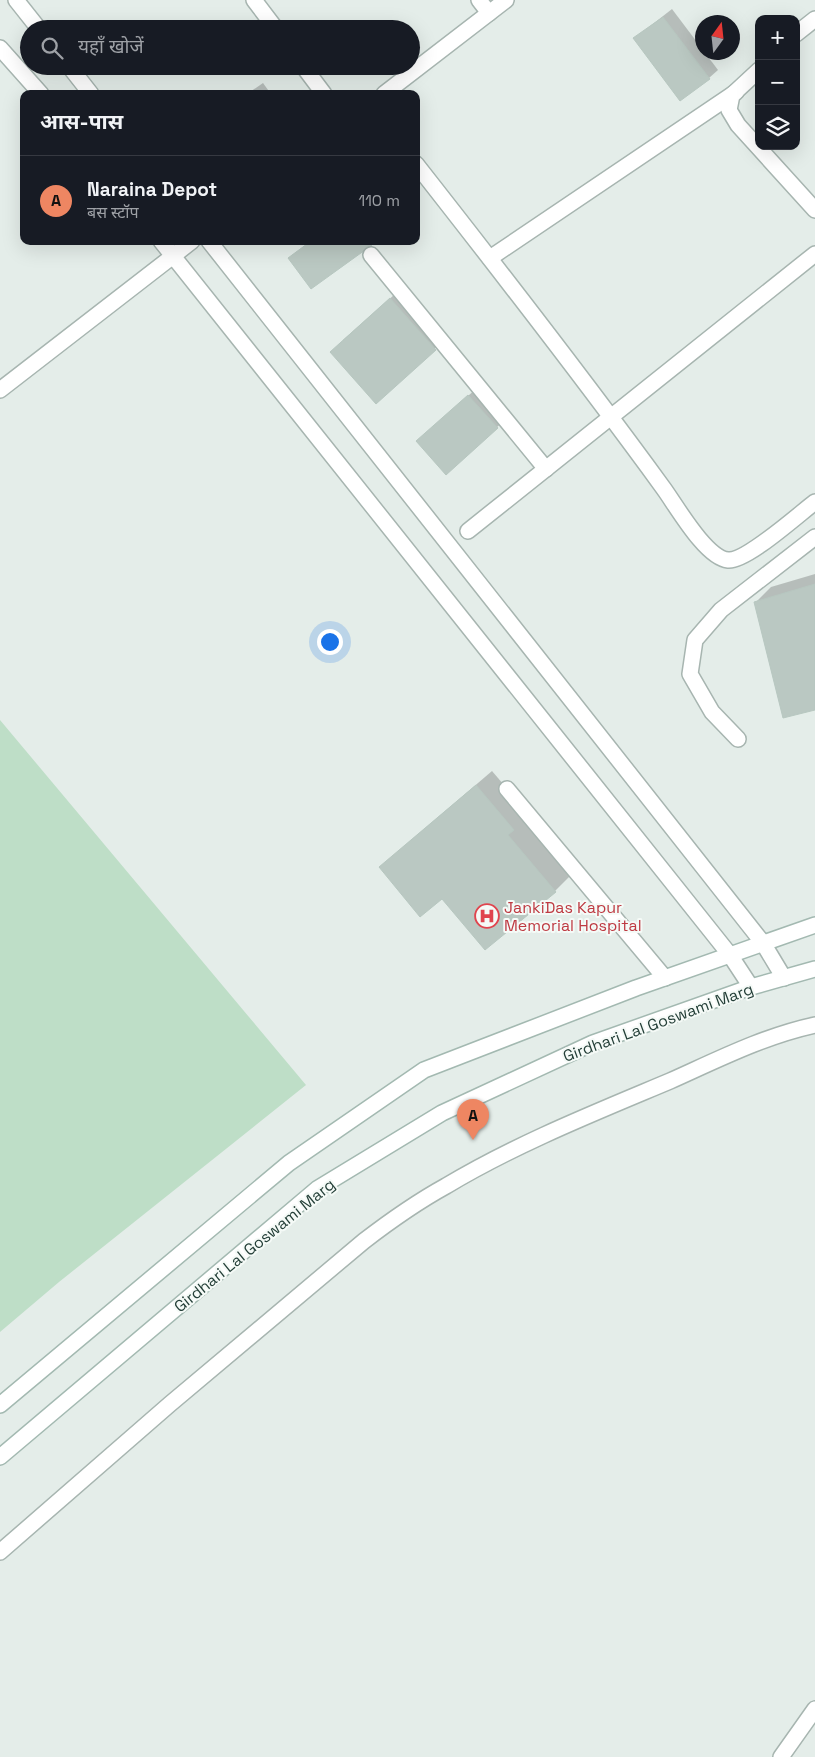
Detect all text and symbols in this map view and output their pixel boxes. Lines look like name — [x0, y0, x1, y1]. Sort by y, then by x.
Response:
north arrow — [695, 15, 740, 60]
map controls — [755, 15, 800, 150]
button: + — [755, 15, 800, 60]
search box — [20, 20, 420, 75]
icon: search — [38, 34, 66, 62]
text: यहाँ खोजें — [78, 34, 143, 59]
button: − — [755, 60, 800, 105]
button: layers — [755, 105, 800, 150]
text: आस-पास — [40, 108, 123, 135]
text: Naraina Depot — [87, 177, 217, 202]
text: A — [51, 190, 61, 211]
text: 110 m — [358, 190, 400, 211]
text: बस स्टॉप — [87, 202, 139, 223]
your location — [317, 629, 343, 655]
place label: JankiDas Kapur Memorial Hospital — [504, 897, 642, 936]
hospital icon: JankiDas Kapur Memorial Hospital — [474, 903, 500, 929]
street label: Girdhari Lal Goswami Marg — [560, 978, 756, 1067]
pin: A — [457, 1099, 489, 1140]
street label: Girdhari Lal Goswami Marg — [170, 1174, 339, 1317]

